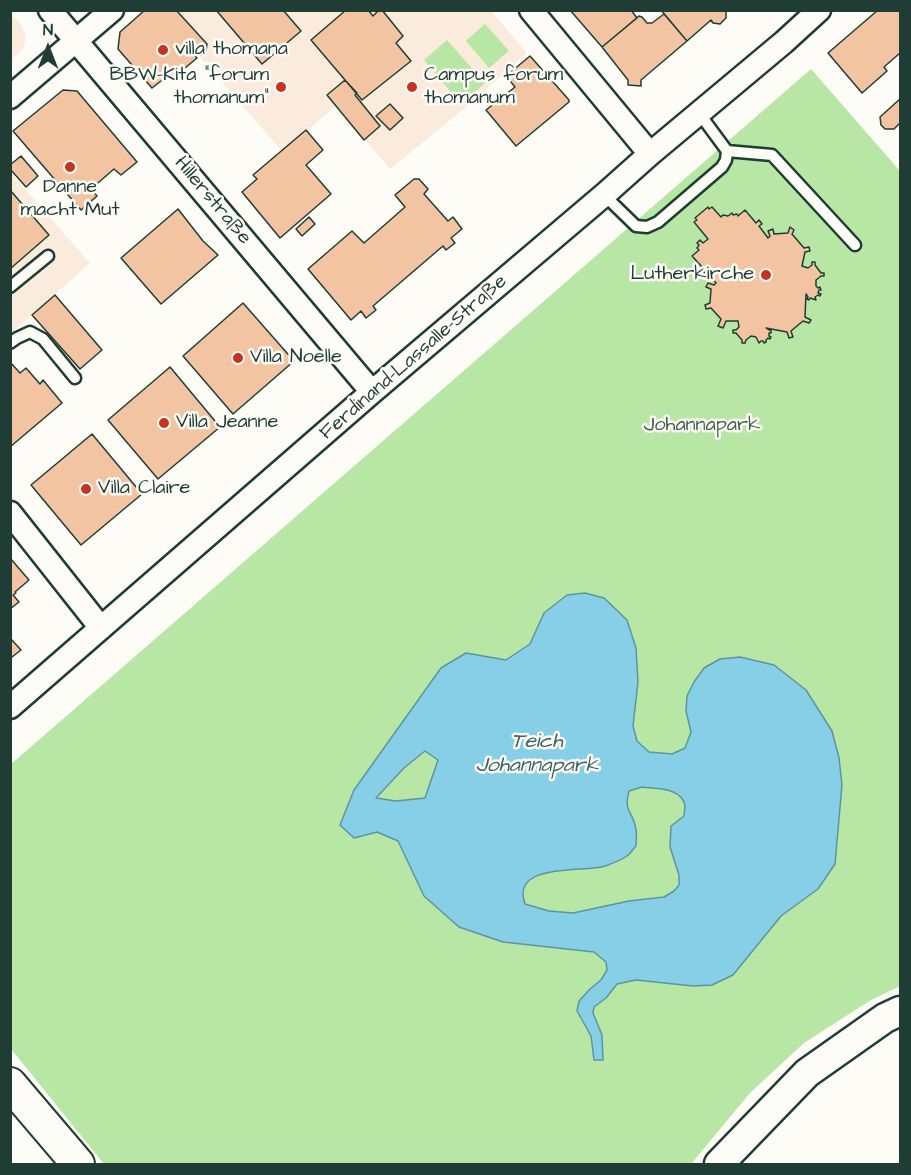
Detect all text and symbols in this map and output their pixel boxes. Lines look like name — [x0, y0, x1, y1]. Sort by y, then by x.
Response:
north arrow — [18, 18, 78, 78]
text: N — [43, 19, 53, 41]
place label: villa thomana — [175, 38, 288, 62]
marker: villa thomana — [156, 43, 170, 57]
place label: BBW-Kita "forum thomanum" — [110, 64, 269, 111]
place label: Campus forum thomanum — [424, 64, 563, 111]
marker: BBW-Kita "forum thomanum" — [274, 80, 288, 94]
marker: Campus forum thomanum — [405, 80, 419, 94]
street label: Hillerstraße — [168, 152, 256, 250]
marker: Danne macht Mut — [63, 160, 77, 174]
place label: Danne macht Mut — [20, 176, 120, 223]
place label: Lutherkirche — [630, 263, 754, 287]
marker: Lutherkirche — [759, 268, 773, 282]
street label: Ferdinand-Lassalle-Straße — [315, 270, 513, 446]
place label: Villa Noelle — [250, 346, 342, 370]
marker: Villa Noelle — [231, 351, 245, 365]
place label: Villa Jeanne — [176, 411, 278, 435]
park label: Johannapark — [644, 414, 760, 438]
marker: Villa Jeanne — [157, 416, 171, 430]
place label: Villa Claire — [98, 477, 190, 501]
marker: Villa Claire — [79, 482, 93, 496]
water label: Teich Johannapark — [476, 730, 598, 780]

